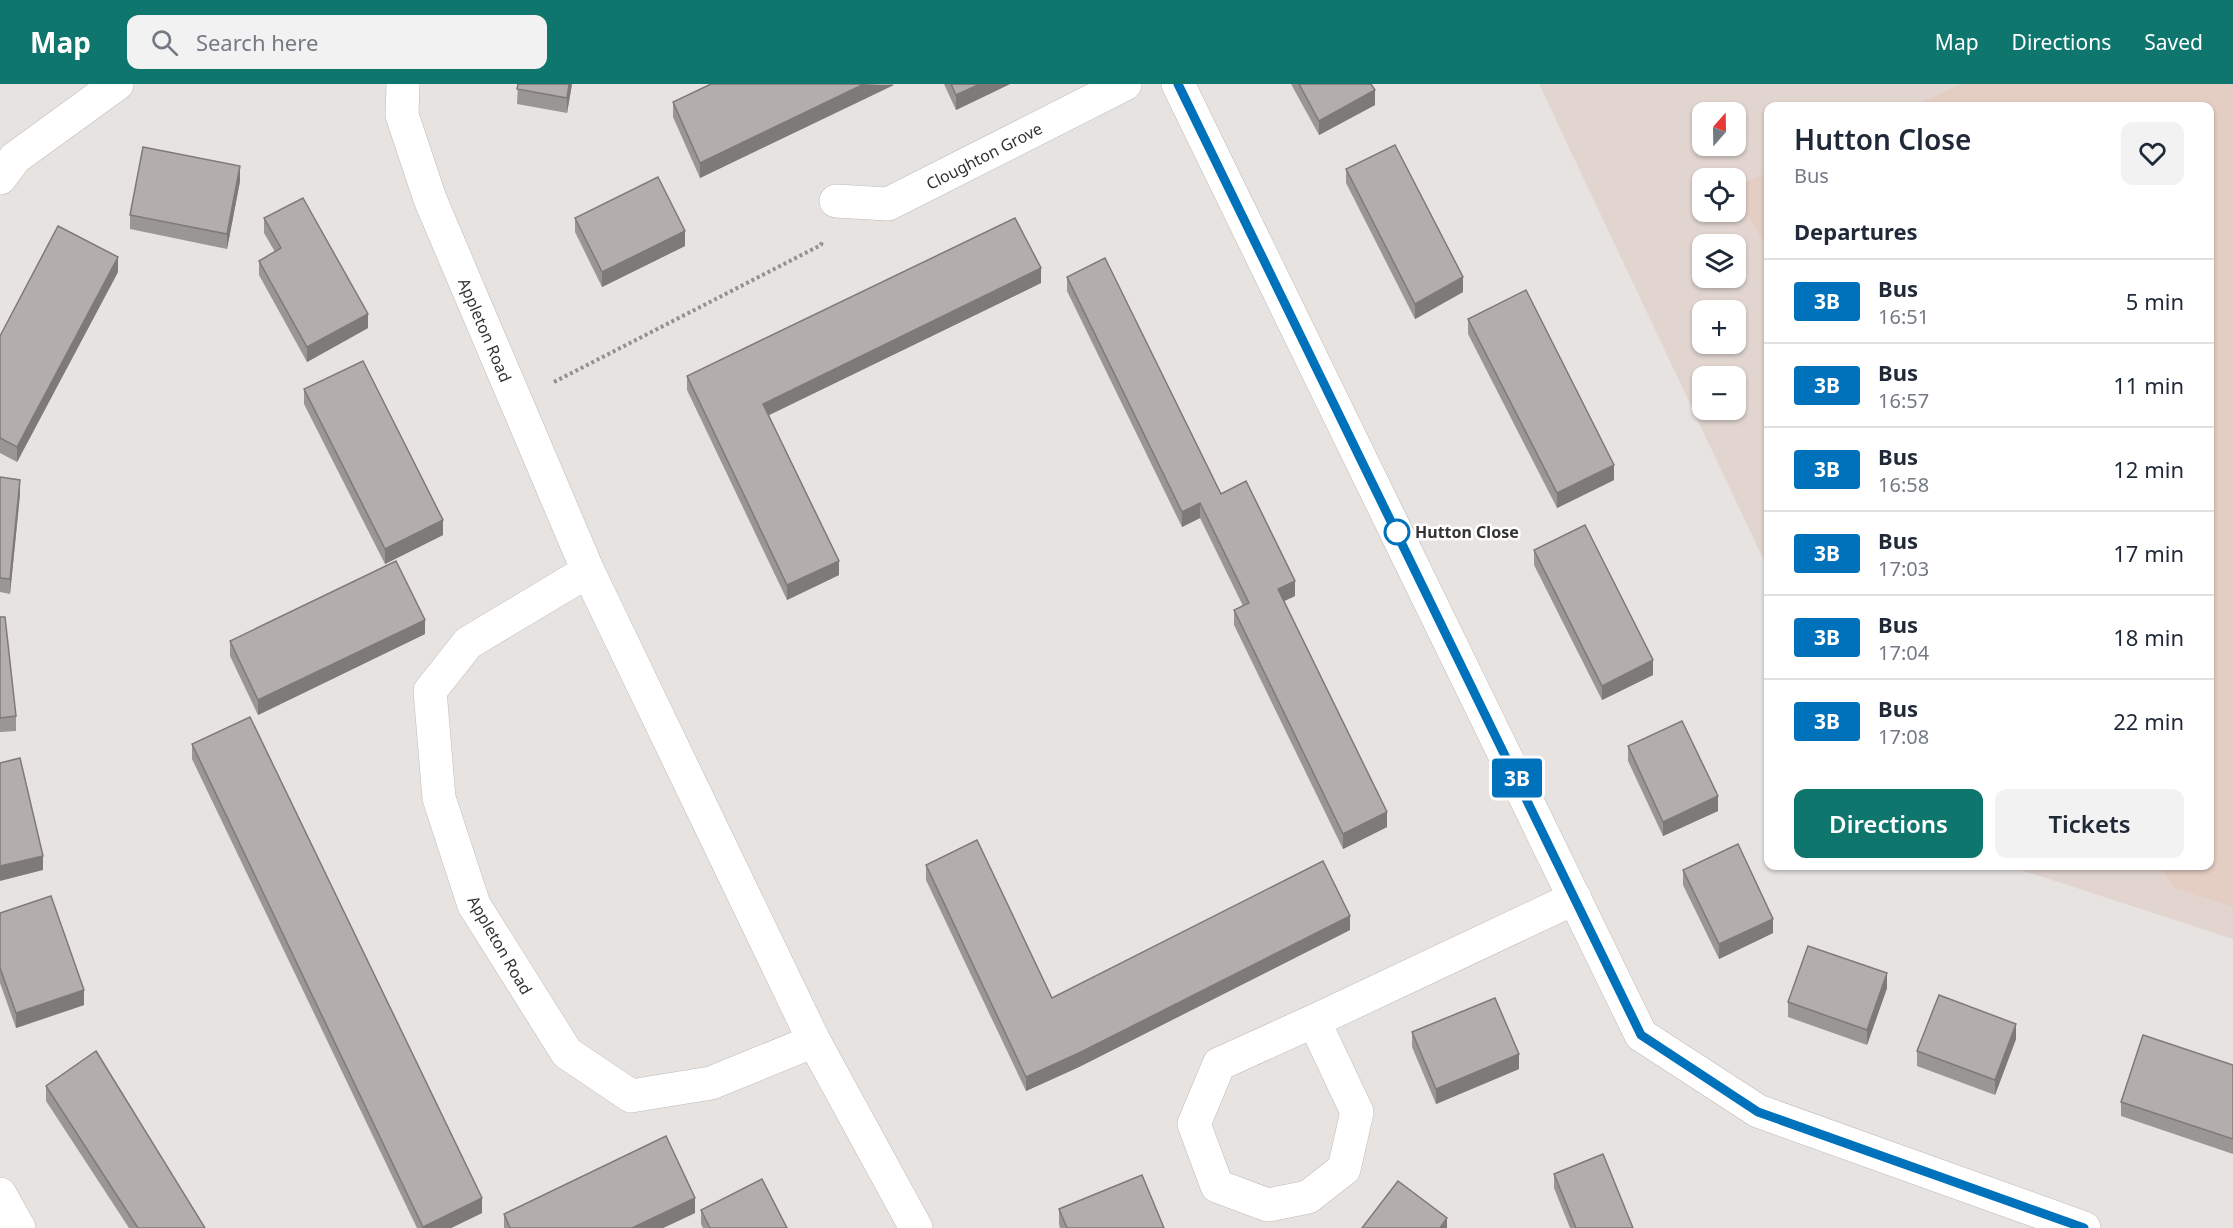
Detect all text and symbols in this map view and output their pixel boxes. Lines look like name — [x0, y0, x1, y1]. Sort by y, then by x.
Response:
search box — [127, 15, 547, 69]
text: Map — [30, 23, 91, 61]
icon: search — [148, 26, 181, 59]
text: Search here — [196, 27, 318, 57]
text: Map — [1935, 28, 1979, 56]
text: Directions — [2012, 28, 2111, 56]
text: Saved — [2144, 28, 2203, 56]
north arrow — [1692, 102, 1746, 156]
map controls — [1692, 102, 1746, 420]
street label: Cloughton Grove — [922, 117, 1046, 195]
text: Hutton Close — [1794, 120, 1971, 158]
button: heart — [2121, 122, 2184, 185]
text: Bus — [1794, 162, 1829, 189]
button: locate — [1692, 168, 1746, 222]
text: Departures — [1794, 216, 1918, 246]
button: layers — [1692, 234, 1746, 288]
text: Bus — [1878, 273, 1918, 303]
street label: Appleton Road — [453, 275, 517, 385]
text: 5 min — [2126, 286, 2184, 316]
text: 3B — [1814, 287, 1840, 315]
button: + — [1692, 300, 1746, 354]
text: 16:51 — [1878, 303, 1929, 330]
text: Bus — [1878, 357, 1918, 387]
button: − — [1692, 366, 1746, 420]
text: 11 min — [2113, 370, 2184, 400]
text: 3B — [1814, 371, 1840, 399]
text: 16:57 — [1878, 387, 1929, 414]
text: Bus — [1878, 441, 1918, 471]
text: 12 min — [2113, 454, 2184, 484]
text: 3B — [1814, 455, 1840, 483]
text: 16:58 — [1878, 471, 1929, 498]
marker: Hutton Close — [1384, 519, 1410, 545]
place label: Hutton Close — [1415, 521, 1519, 543]
text: Bus — [1878, 525, 1918, 555]
text: 17 min — [2113, 538, 2184, 568]
text: 3B — [1814, 539, 1840, 567]
text: 17:03 — [1878, 555, 1929, 582]
text: Bus — [1878, 609, 1918, 639]
text: 18 min — [2113, 622, 2184, 652]
text: 3B — [1814, 623, 1840, 651]
text: 17:04 — [1878, 639, 1929, 666]
text: Bus — [1878, 693, 1918, 723]
text: 22 min — [2113, 706, 2184, 736]
text: 3B — [1814, 707, 1840, 735]
text: 17:08 — [1878, 723, 1929, 750]
line badge: 3B — [1490, 758, 1544, 798]
text: 3B — [1504, 764, 1530, 792]
button: Directions — [1794, 789, 1983, 858]
button: Tickets — [1995, 789, 2184, 858]
street label: Appleton Road — [463, 891, 537, 999]

